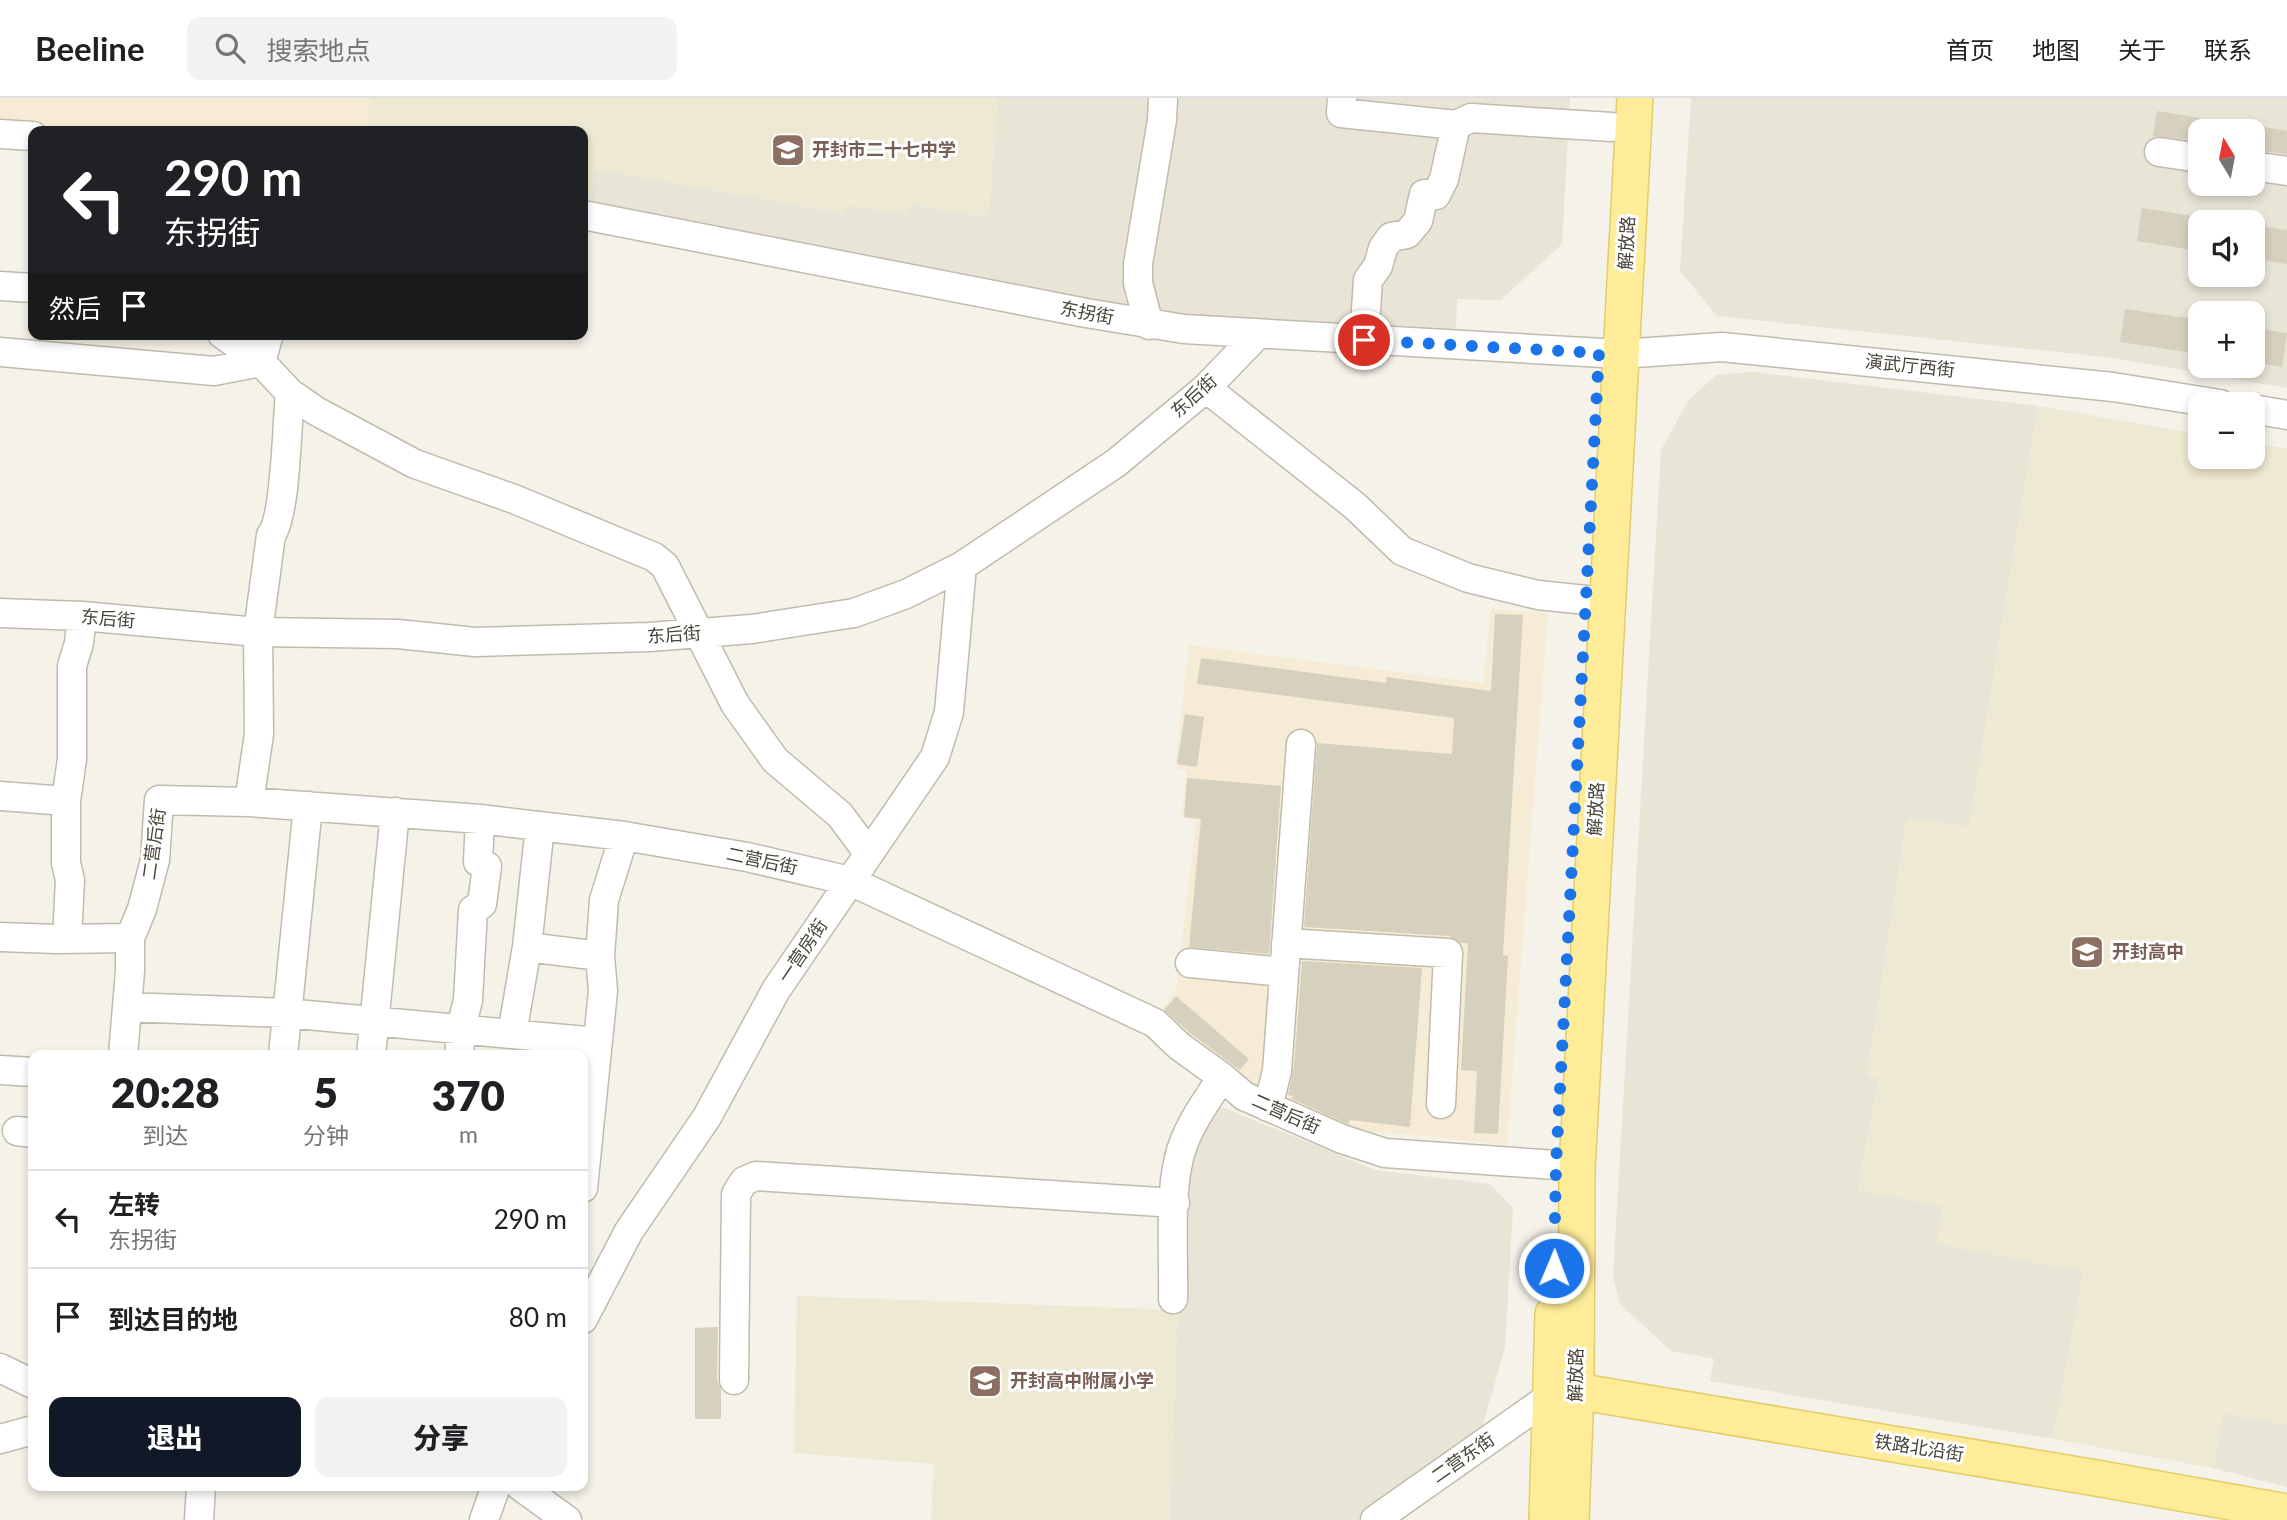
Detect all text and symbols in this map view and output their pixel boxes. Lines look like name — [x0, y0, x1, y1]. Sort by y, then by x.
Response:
search box — [187, 17, 677, 80]
text: Beeline — [35, 28, 145, 68]
icon: search — [211, 29, 249, 67]
text: 搜索地点 — [267, 34, 371, 66]
text: 首页 — [1946, 35, 1994, 64]
text: 地图 — [2032, 35, 2080, 64]
text: 关于 — [2118, 35, 2166, 64]
text: 联系 — [2204, 35, 2252, 64]
north arrow — [2188, 119, 2264, 196]
map controls — [2188, 119, 2265, 469]
school or university icon: 开封市二十七中学 — [769, 131, 807, 169]
place label: 开封市二十七中学 — [812, 138, 956, 160]
text: 290 m — [164, 148, 302, 206]
icon: left — [49, 154, 140, 245]
button: sound — [2188, 210, 2265, 287]
text: 东拐街 — [164, 212, 260, 251]
street label: 解放路 — [1614, 215, 1638, 270]
icon: arrive — [115, 287, 153, 325]
text: 然后 — [49, 292, 101, 324]
street label: 东拐街 — [1059, 296, 1116, 328]
button: + — [2188, 301, 2265, 378]
pin — [1334, 310, 1394, 370]
icon: arrive — [1345, 321, 1383, 359]
street label: 演武厅西街 — [1864, 349, 1956, 381]
street label: 东后街 — [1166, 369, 1221, 421]
button: − — [2188, 392, 2265, 469]
street label: 东后街 — [80, 605, 136, 631]
street label: 东后街 — [646, 621, 702, 647]
street label: 解放路 — [1583, 781, 1607, 836]
street label: 二营后街 — [137, 807, 169, 881]
street label: 二营后街 — [725, 842, 800, 878]
street label: 一营房街 — [773, 914, 831, 986]
school or university icon: 开封高中 — [2068, 933, 2106, 971]
place label: 开封高中 — [2112, 940, 2184, 962]
text: 20:28 — [111, 1067, 220, 1117]
text: 5 — [314, 1067, 338, 1117]
text: 370 — [432, 1070, 505, 1120]
street label: 二营后街 — [1249, 1088, 1324, 1138]
text: m — [459, 1120, 478, 1148]
text: 到达 — [142, 1121, 188, 1149]
text: 分钟 — [303, 1121, 349, 1149]
text: 左转 — [108, 1188, 160, 1220]
icon: left — [49, 1200, 87, 1238]
text: 290 m — [494, 1203, 567, 1235]
text: 东拐街 — [108, 1225, 177, 1253]
position arrow — [1517, 1231, 1591, 1305]
icon: arrive — [49, 1298, 87, 1336]
text: 80 m — [509, 1301, 567, 1333]
text: 到达目的地 — [108, 1303, 238, 1335]
street label: 解放路 — [1564, 1348, 1586, 1402]
school or university icon: 开封高中附属小学 — [966, 1362, 1004, 1400]
place label: 开封高中附属小学 — [1010, 1369, 1154, 1391]
button: 退出 — [49, 1397, 301, 1477]
button: 分享 — [315, 1397, 567, 1477]
street label: 二营东街 — [1427, 1428, 1498, 1487]
street label: 铁路北沿街 — [1873, 1429, 1965, 1465]

